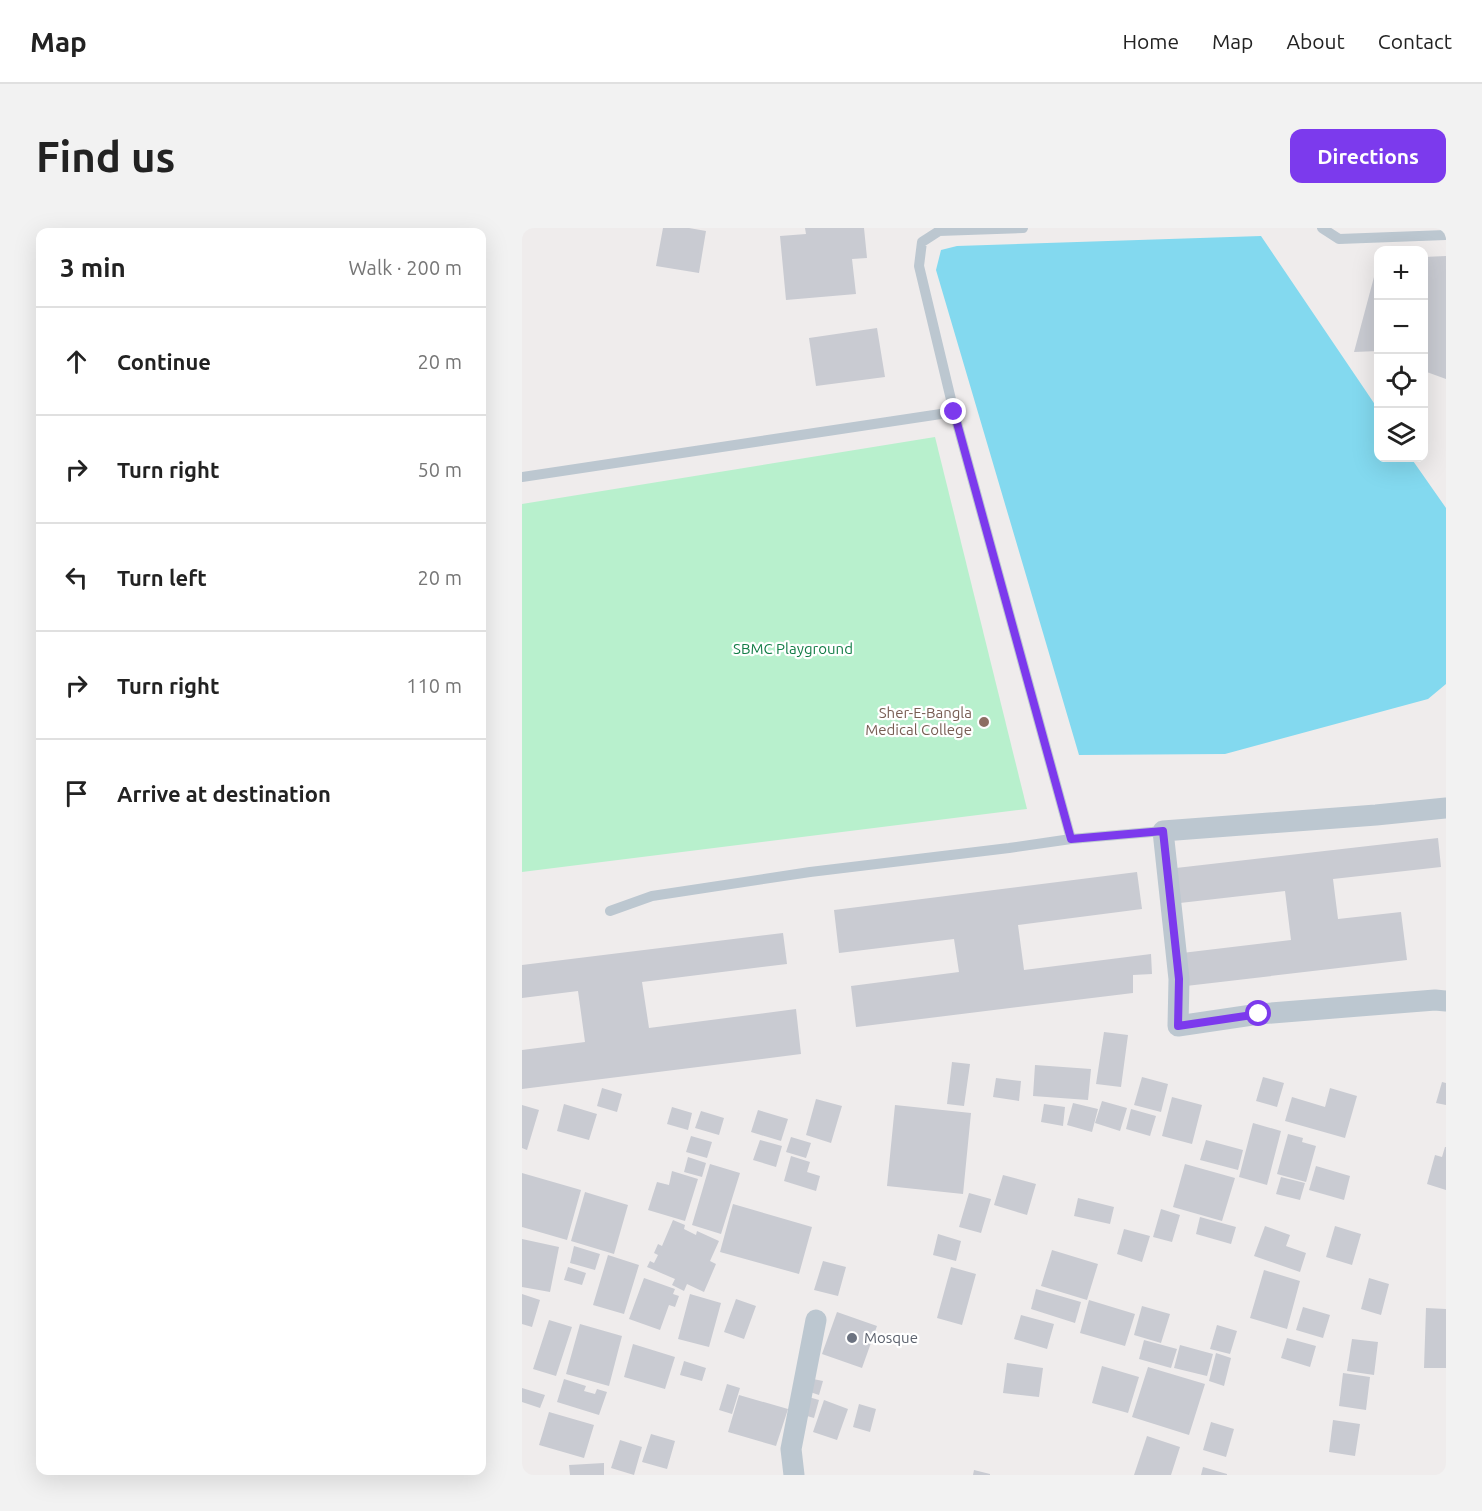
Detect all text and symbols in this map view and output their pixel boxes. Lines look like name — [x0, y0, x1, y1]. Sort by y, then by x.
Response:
text: Map — [30, 26, 87, 57]
text: Home — [1122, 29, 1179, 53]
text: Map — [1212, 29, 1253, 53]
text: About — [1286, 29, 1345, 53]
text: Contact — [1378, 29, 1452, 53]
button: Directions — [1290, 129, 1446, 183]
text: Find us — [36, 133, 175, 180]
map controls — [1374, 246, 1428, 462]
button: + — [1374, 246, 1428, 300]
text: 3 min — [60, 253, 126, 282]
text: Walk · 200 m — [349, 256, 462, 279]
button: − — [1374, 300, 1428, 354]
icon: ahead — [60, 345, 93, 378]
text: Continue — [117, 349, 211, 374]
text: 20 m — [418, 350, 462, 373]
button: locate — [1374, 354, 1428, 408]
route end — [940, 398, 966, 424]
button: layers — [1374, 408, 1428, 462]
icon: right — [60, 453, 93, 486]
text: Turn right — [117, 457, 219, 482]
text: 50 m — [418, 458, 462, 481]
icon: left — [60, 561, 93, 594]
text: Turn left — [117, 565, 207, 590]
text: 20 m — [418, 566, 462, 589]
park label: SBMC Playground — [733, 640, 853, 657]
icon: right — [60, 669, 93, 702]
text: Turn right — [117, 673, 219, 698]
text: 110 m — [406, 674, 462, 697]
place label: Sher-E-Bangla Medical College — [865, 704, 972, 738]
marker: Sher-E-Bangla Medical College — [977, 715, 991, 729]
icon: arrive — [60, 777, 93, 810]
text: Arrive at destination — [117, 781, 331, 806]
route start — [1245, 1000, 1271, 1026]
place label: Mosque — [864, 1329, 918, 1346]
marker: Mosque — [845, 1331, 859, 1345]

